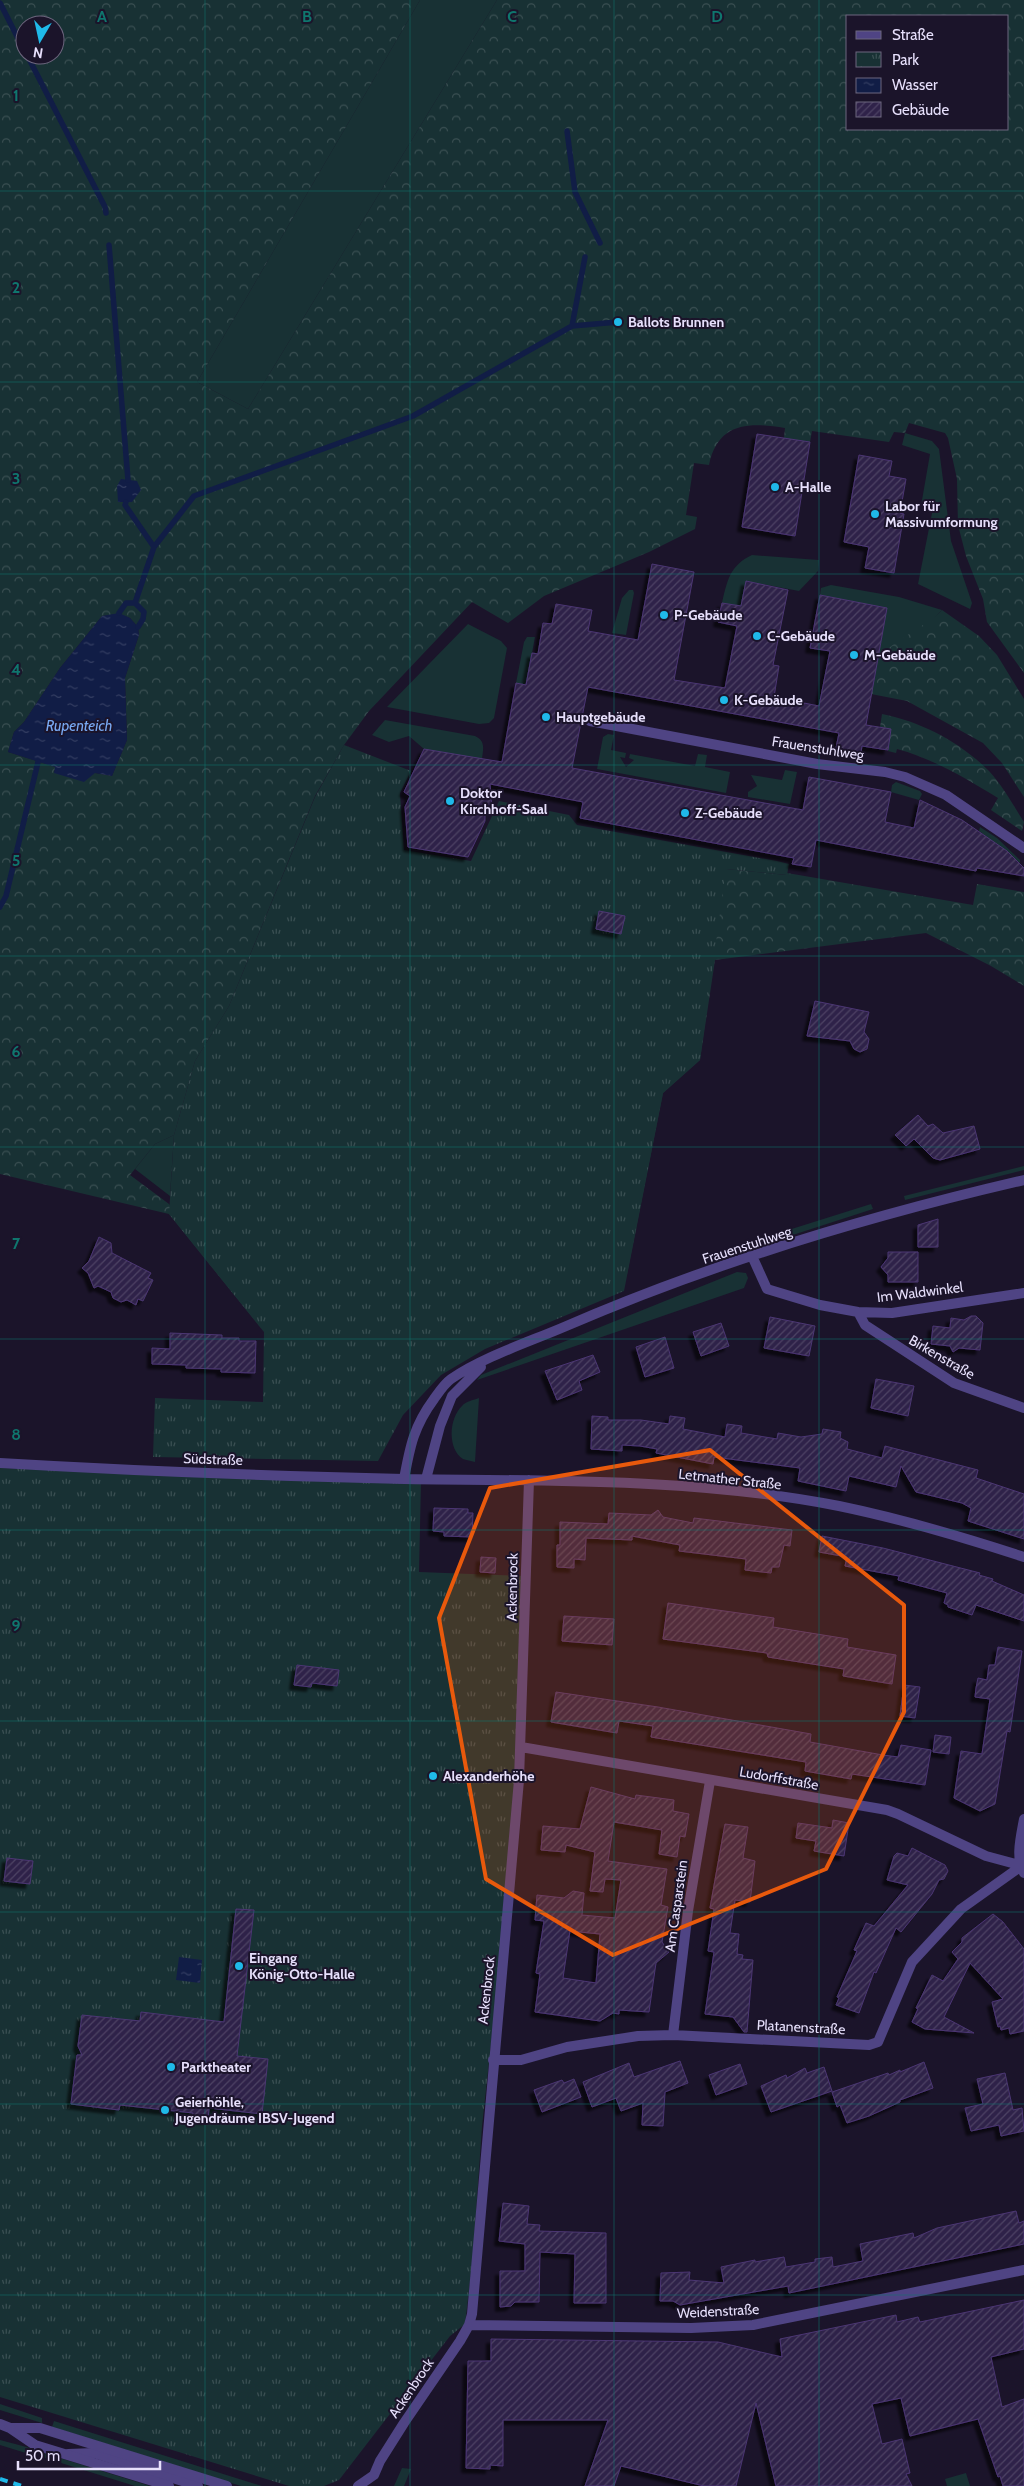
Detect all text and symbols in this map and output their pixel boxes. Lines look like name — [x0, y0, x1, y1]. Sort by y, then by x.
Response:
text: A — [97, 7, 107, 26]
text: B — [302, 7, 312, 26]
text: C — [507, 7, 517, 26]
text: D — [711, 7, 723, 26]
north arrow — [15, 15, 65, 65]
legend — [846, 15, 1009, 130]
text: Straße — [892, 26, 934, 44]
text: N — [32, 43, 44, 63]
text: Park — [892, 51, 919, 69]
text: Wasser — [892, 76, 938, 94]
text: 1 — [13, 86, 19, 105]
text: Gebäude — [892, 101, 949, 119]
text: 2 — [12, 278, 20, 297]
place label: Ballots Brunnen — [628, 313, 724, 331]
marker: Ballots Brunnen — [612, 316, 624, 328]
text: 3 — [12, 469, 20, 488]
place label: A-Halle — [785, 478, 831, 496]
marker: A-Halle — [769, 481, 781, 493]
place label: Labor für Massivumformung — [885, 497, 997, 531]
marker: Labor für Massivumformung — [869, 508, 881, 520]
place label: P-Gebäude — [674, 606, 742, 624]
marker: P-Gebäude — [658, 609, 670, 621]
place label: C-Gebäude — [767, 627, 835, 645]
marker: C-Gebäude — [751, 630, 763, 642]
place label: M-Gebäude — [864, 646, 936, 664]
marker: M-Gebäude — [848, 649, 860, 661]
text: 4 — [11, 660, 21, 679]
place label: K-Gebäude — [734, 691, 803, 709]
marker: K-Gebäude — [718, 694, 730, 706]
place label: Hauptgebäude — [556, 708, 645, 726]
marker: Hauptgebäude — [540, 711, 552, 723]
water label: Rupenteich — [46, 717, 112, 735]
street label: Frauenstuhlweg — [771, 732, 866, 764]
place label: Doktor Kirchhoff-Saal — [460, 784, 548, 818]
marker: Doktor Kirchhoff-Saal — [444, 795, 456, 807]
place label: Z-Gebäude — [695, 804, 762, 822]
marker: Z-Gebäude — [679, 807, 691, 819]
text: 5 — [12, 851, 20, 870]
text: 6 — [12, 1042, 21, 1061]
street label: Frauenstuhlweg — [700, 1222, 795, 1268]
text: 7 — [12, 1234, 21, 1253]
street label: Im Waldwinkel — [876, 1278, 965, 1306]
street label: Birkenstraße — [906, 1331, 978, 1383]
text: 8 — [11, 1425, 21, 1444]
street label: Südstraße — [183, 1449, 243, 1469]
street label: Letmather Straße — [678, 1465, 782, 1493]
street label: Ackenbrock — [502, 1552, 522, 1621]
text: 9 — [12, 1616, 21, 1635]
street label: Ludorffstraße — [738, 1762, 820, 1794]
place label: Alexanderhöhe — [443, 1767, 534, 1785]
marker: Alexanderhöhe — [427, 1770, 439, 1782]
street label: Am Casparstein — [661, 1859, 691, 1953]
place label: Eingang König-Otto-Halle — [249, 1949, 355, 1983]
street label: Ackenbrock — [473, 1954, 499, 2025]
marker: Eingang König-Otto-Halle — [233, 1960, 245, 1972]
street label: Platanenstraße — [756, 2016, 846, 2038]
place label: Parktheater — [181, 2058, 251, 2076]
marker: Parktheater — [165, 2061, 177, 2073]
place label: Geierhöhle, Jugendräume IBSV-Jugend — [174, 2093, 335, 2127]
marker: Geierhöhle, Jugendräume IBSV-Jugend — [159, 2104, 171, 2116]
street label: Weidenstraße — [676, 2300, 760, 2322]
street label: Ackenbrock — [384, 2354, 438, 2421]
scale bar — [18, 2438, 160, 2470]
text: 50 m — [25, 2447, 60, 2465]

